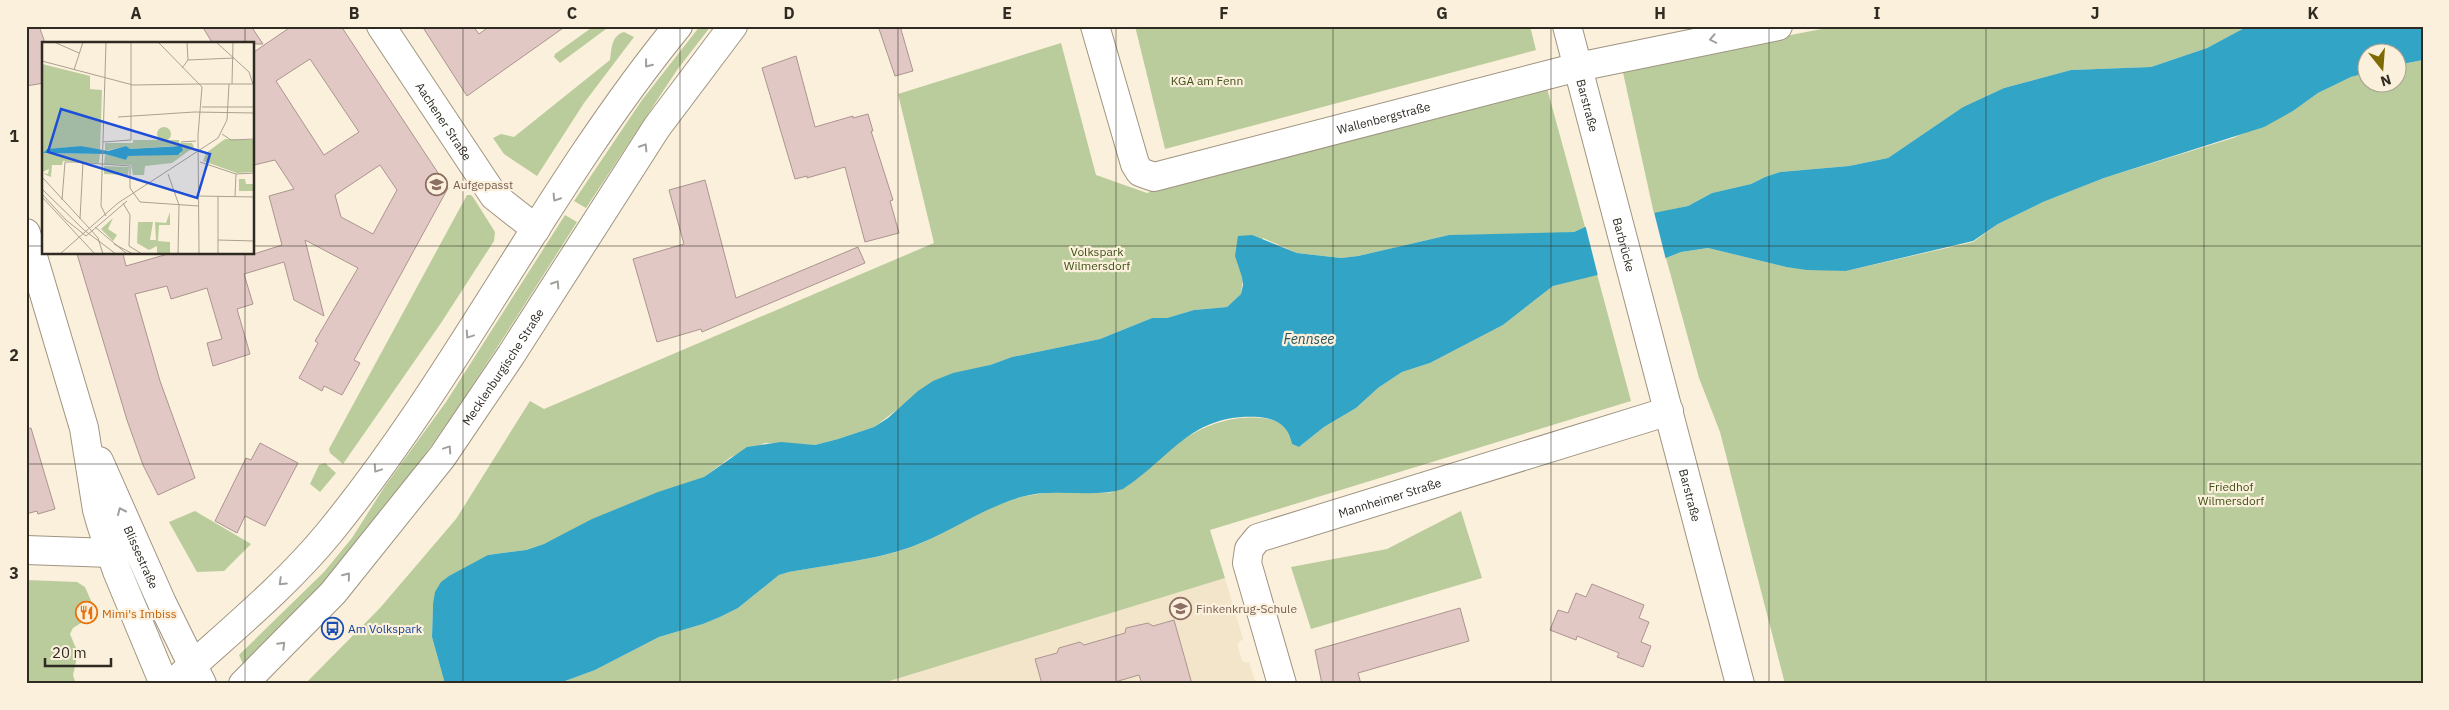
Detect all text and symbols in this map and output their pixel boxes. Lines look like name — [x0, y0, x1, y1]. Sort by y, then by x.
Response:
text: A — [131, 3, 142, 23]
text: B — [349, 3, 360, 23]
text: C — [567, 3, 577, 23]
text: D — [783, 3, 795, 23]
text: E — [1002, 3, 1012, 23]
text: F — [1219, 3, 1229, 23]
text: G — [1436, 3, 1448, 23]
text: H — [1654, 3, 1666, 23]
text: I — [1874, 3, 1881, 23]
text: J — [2091, 3, 2099, 23]
text: K — [2307, 3, 2319, 23]
one-way arrow — [1709, 33, 1718, 44]
inset map — [42, 42, 255, 255]
north arrow — [2356, 42, 2406, 92]
one-way arrow — [645, 58, 654, 68]
text: N — [2378, 70, 2393, 91]
park label: KGA am Fenn — [1171, 73, 1243, 88]
street label: Barstraße — [1574, 77, 1602, 134]
street label: Aachener Straße — [413, 79, 476, 163]
street label: Wallenbergstraße — [1335, 98, 1432, 137]
text: 1 — [9, 126, 19, 146]
one-way arrow — [638, 144, 647, 153]
school or university icon: Aufgepasst — [425, 172, 449, 196]
place label: Aufgepasst — [453, 177, 513, 192]
one-way arrow — [552, 193, 562, 202]
street label: Barbrücke — [1610, 216, 1639, 274]
park label: Volkspark Wilmersdorf — [1064, 244, 1130, 273]
one-way arrow — [549, 280, 559, 289]
street label: Mecklenburgische Straße — [458, 305, 547, 428]
one-way arrow — [466, 329, 475, 339]
water label: Fennsee — [1283, 330, 1335, 348]
text: 2 — [9, 345, 19, 365]
one-way arrow — [442, 445, 451, 455]
one-way arrow — [374, 463, 383, 473]
street label: Barstraße — [1676, 467, 1705, 523]
street label: Mannheimer Straße — [1336, 474, 1443, 520]
park label: Friedhof Wilmersdorf — [2198, 479, 2264, 508]
one-way arrow — [117, 507, 127, 516]
street label: Blissestraße — [121, 523, 162, 591]
text: 3 — [9, 563, 19, 583]
one-way arrow — [342, 573, 351, 582]
one-way arrow — [279, 576, 288, 585]
school or university icon: Finkenkrug-Schule — [1168, 596, 1192, 620]
restaurant icon: Mimi's Imbiss — [74, 601, 98, 625]
place label: Finkenkrug-Schule — [1196, 601, 1297, 616]
place label: Mimi's Imbiss — [102, 606, 177, 621]
bus stop icon: Am Volkspark — [320, 616, 344, 640]
place label: Am Volkspark — [348, 621, 423, 636]
scale bar — [45, 635, 111, 667]
one-way arrow — [277, 642, 286, 651]
text: 20 m — [52, 643, 87, 662]

